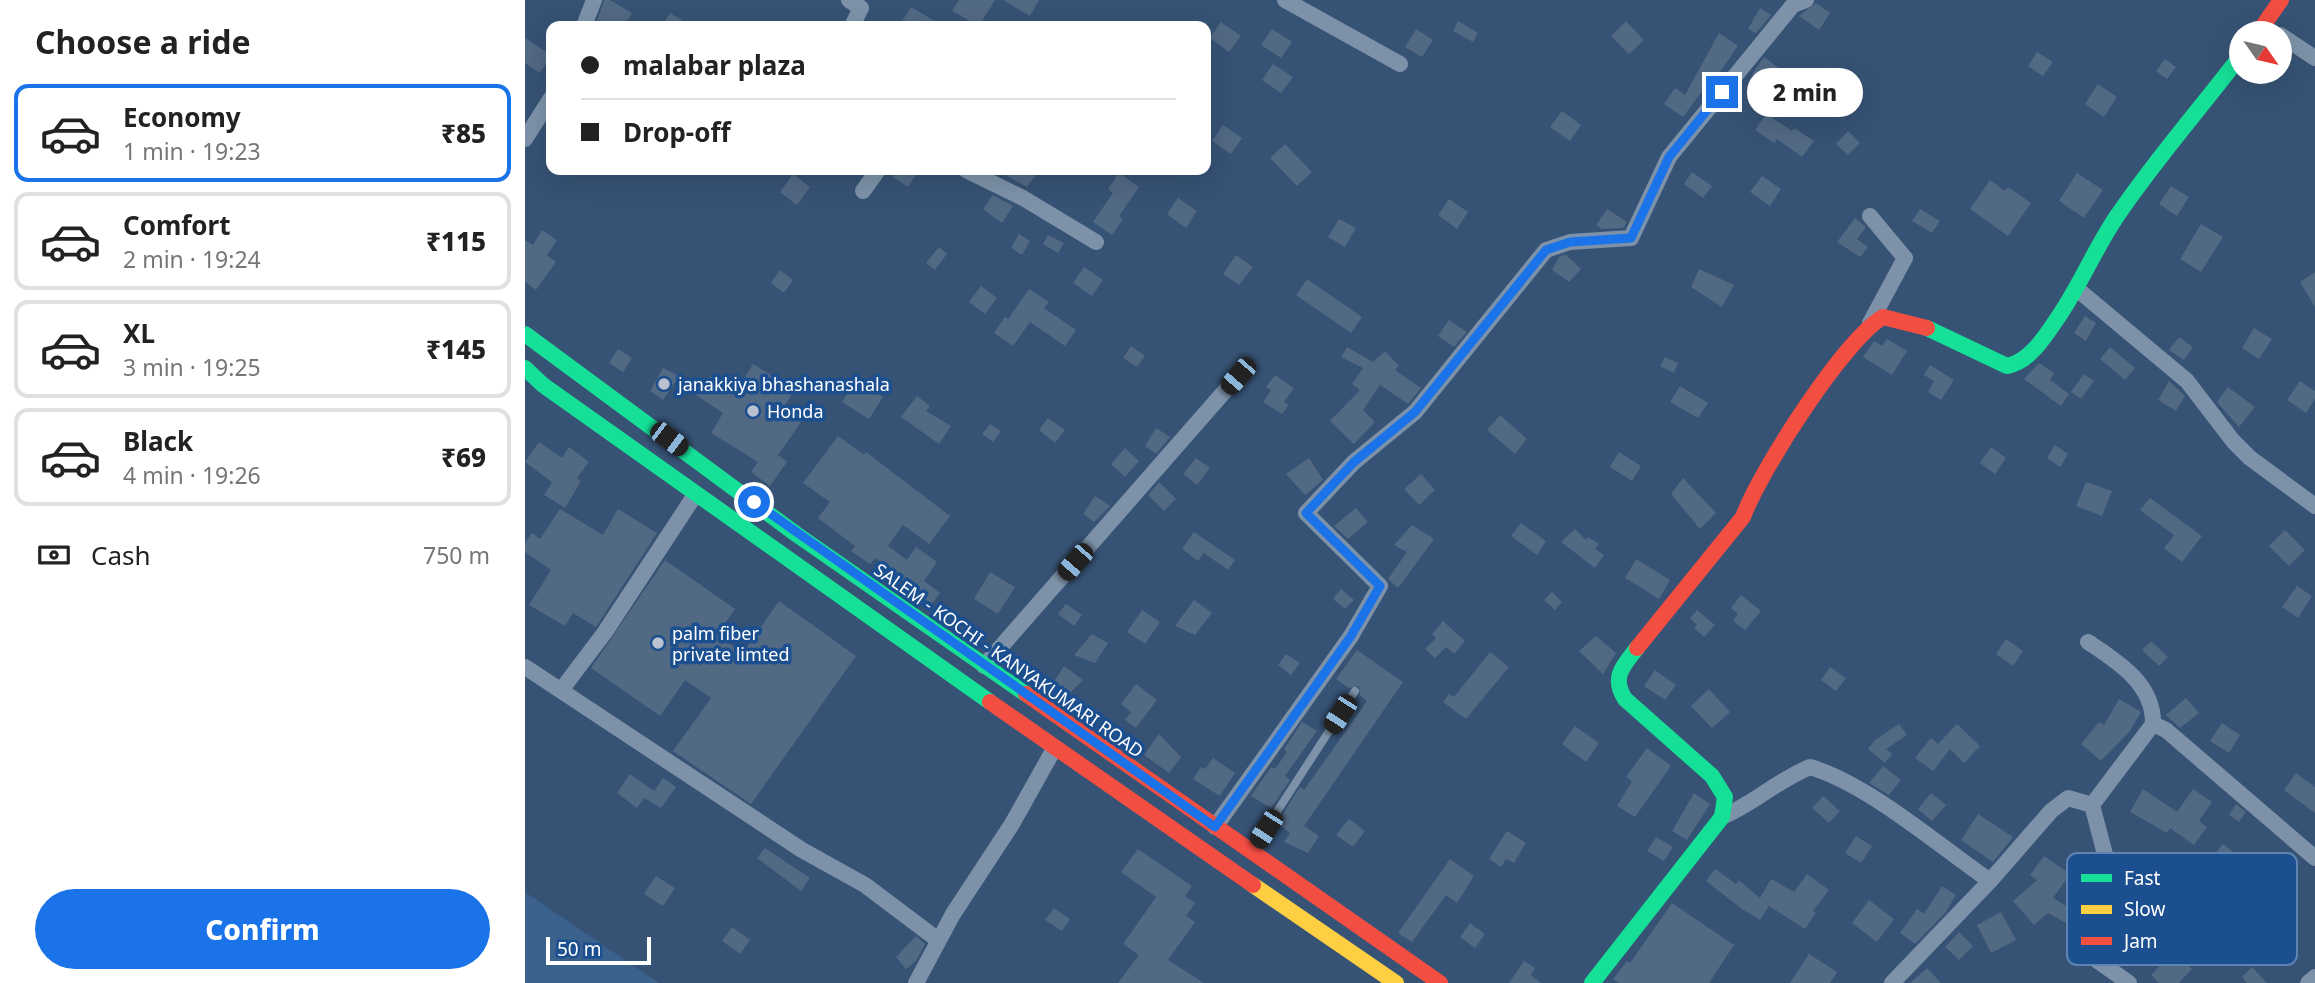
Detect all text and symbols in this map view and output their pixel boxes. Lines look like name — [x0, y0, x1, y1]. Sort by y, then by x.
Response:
text: Choose a ride — [35, 20, 251, 63]
north arrow — [2229, 21, 2293, 84]
map controls — [2229, 21, 2292, 84]
text: malabar plaza — [623, 47, 806, 83]
callout: 2 min — [1747, 68, 1862, 116]
route end — [1706, 76, 1738, 108]
text: 2 min — [1773, 76, 1837, 108]
text: Economy — [123, 99, 241, 135]
icon: car — [39, 102, 102, 165]
text: Drop-off — [623, 114, 730, 150]
text: ₹85 — [441, 115, 486, 151]
text: 1 min · 19:23 — [123, 135, 261, 167]
text: Comfort — [123, 207, 231, 243]
icon: car — [39, 210, 102, 273]
text: ₹115 — [426, 223, 486, 259]
text: 2 min · 19:24 — [123, 243, 261, 275]
text: XL — [123, 315, 155, 351]
icon: car — [39, 318, 102, 381]
text: ₹145 — [426, 331, 486, 367]
text: 3 min · 19:25 — [123, 351, 261, 383]
car — [1217, 353, 1260, 399]
place label: janakkiya bhashanashala — [677, 372, 890, 396]
marker: janakkiya bhashanashala — [656, 376, 672, 392]
place label: Honda — [767, 399, 824, 423]
marker: Honda — [745, 403, 761, 419]
car — [646, 418, 693, 460]
text: Black — [123, 423, 193, 459]
icon: car — [39, 426, 102, 489]
text: ₹69 — [441, 439, 486, 475]
text: 4 min · 19:26 — [123, 459, 261, 491]
route start — [738, 486, 770, 518]
icon: cash — [35, 536, 73, 574]
text: Cash — [91, 537, 151, 573]
text: 750 m — [423, 539, 490, 571]
car — [1054, 539, 1097, 585]
street label: SALEM - KOCHI - KANYAKUMARI ROAD — [870, 557, 1148, 763]
place label: palm fiber private limted — [672, 621, 790, 666]
marker: palm fiber private limted — [650, 635, 666, 651]
car — [1320, 691, 1361, 737]
car — [1246, 806, 1287, 852]
legend — [2067, 853, 2297, 965]
text: Fast — [2124, 865, 2161, 891]
button: Confirm — [35, 889, 490, 969]
text: Slow — [2124, 896, 2165, 922]
text: Jam — [2122, 928, 2158, 954]
scale bar — [546, 934, 651, 966]
text: 50 m — [557, 936, 601, 962]

